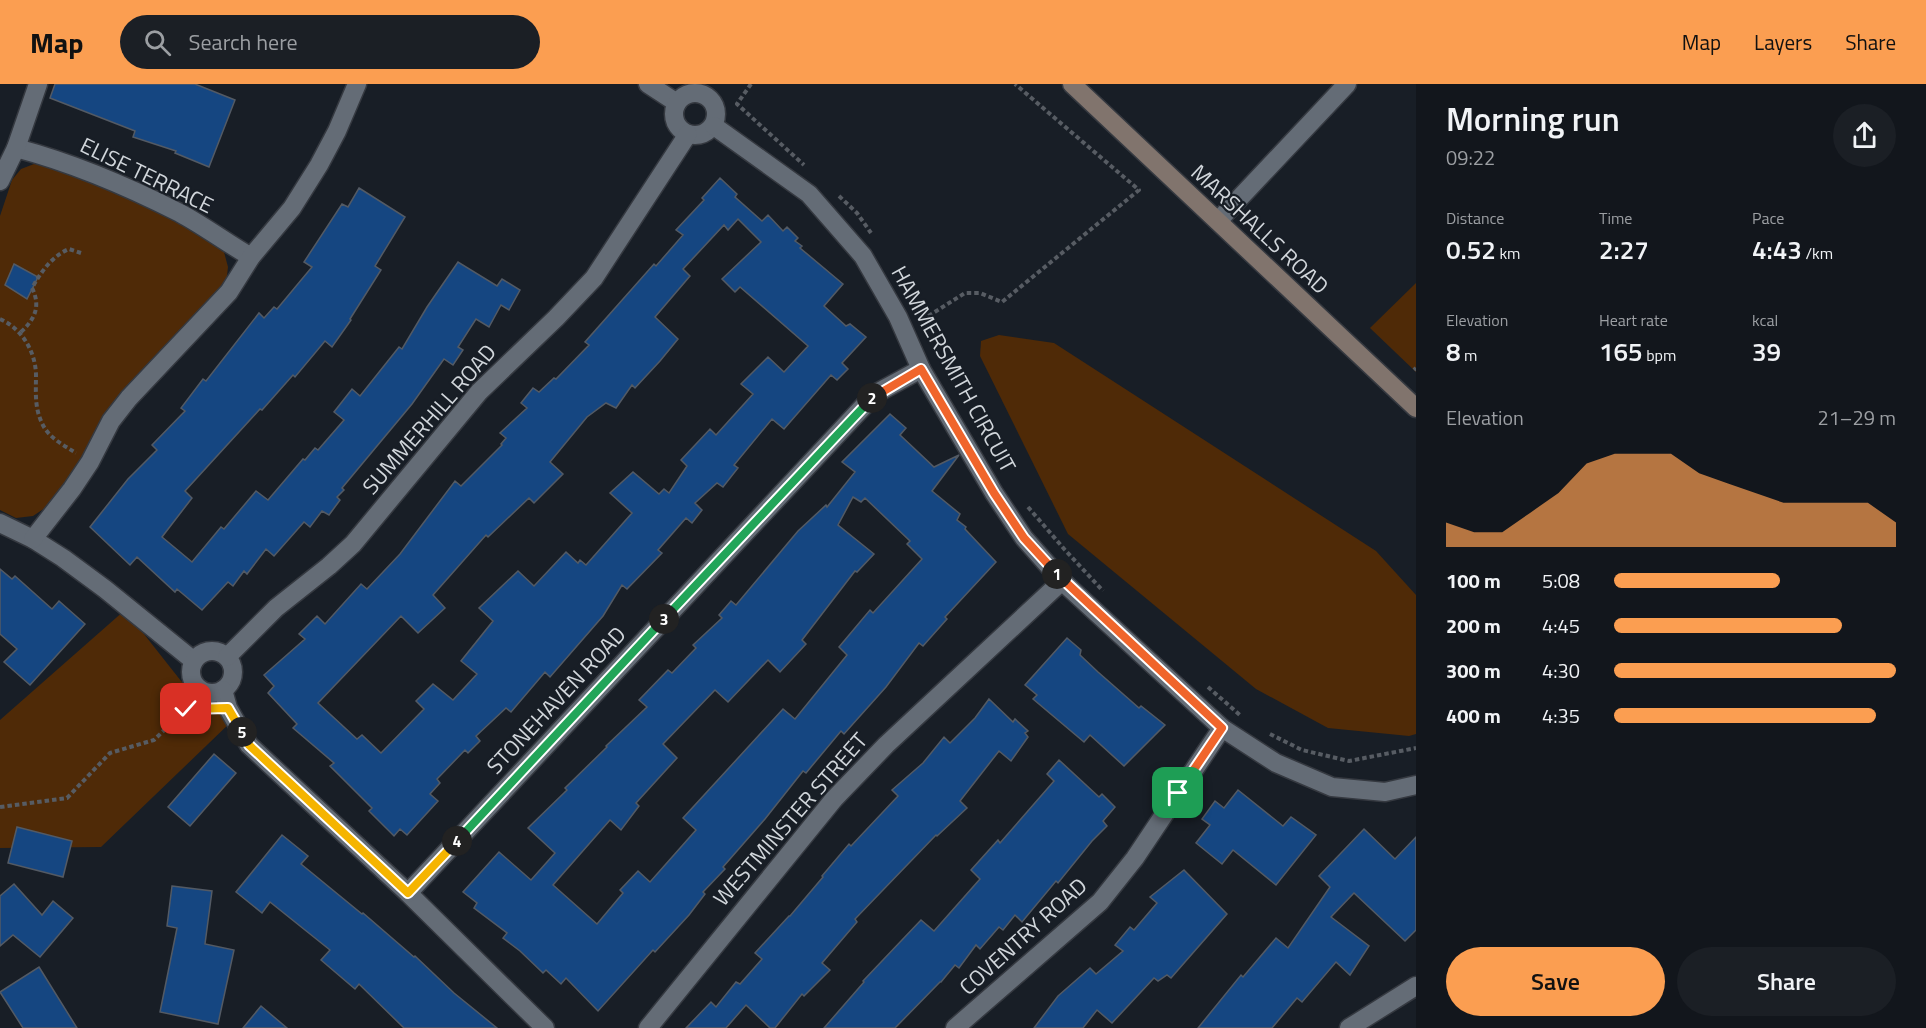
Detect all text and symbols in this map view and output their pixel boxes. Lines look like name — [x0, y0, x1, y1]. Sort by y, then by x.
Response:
search box — [120, 15, 540, 69]
text: Map — [30, 21, 84, 64]
text: Search here — [189, 25, 298, 59]
icon: search — [141, 26, 174, 59]
text: Map — [1682, 26, 1721, 58]
text: Layers — [1754, 26, 1812, 58]
text: Share — [1845, 26, 1896, 58]
text: Morning run — [1446, 94, 1620, 144]
button: share — [1833, 104, 1896, 167]
street label: ELISE TERRACE — [75, 128, 219, 222]
text: 09:22 — [1446, 142, 1495, 173]
street label: MARSHALLS ROAD — [1183, 156, 1337, 302]
text: Distance — [1446, 206, 1504, 230]
text: Time — [1599, 206, 1632, 230]
text: Pace — [1752, 206, 1784, 230]
text: 0.52 — [1446, 230, 1496, 269]
text: 2:27 — [1599, 230, 1649, 269]
text: 4:43 — [1752, 230, 1802, 269]
text: km — [1496, 241, 1520, 265]
text: /km — [1802, 241, 1833, 265]
street label: HAMMERSMITH CIRCUIT — [883, 259, 1025, 479]
text: Elevation — [1446, 308, 1508, 332]
text: Heart rate — [1599, 308, 1668, 332]
text: kcal — [1752, 308, 1778, 332]
text: 8 — [1446, 332, 1461, 371]
text: 165 — [1599, 332, 1643, 371]
text: 39 — [1752, 332, 1781, 371]
street label: SUMMERHILL ROAD — [354, 336, 504, 502]
text: m — [1461, 343, 1477, 367]
text: bpm — [1643, 343, 1676, 367]
pin: 2 — [857, 383, 887, 413]
text: 2 — [868, 386, 876, 410]
text: Elevation — [1446, 402, 1524, 433]
text: 21–29 m — [1817, 402, 1896, 433]
pin: 1 — [1042, 559, 1072, 589]
text: 1 — [1053, 562, 1061, 586]
text: 100 m — [1446, 565, 1501, 596]
text: 5:08 — [1542, 565, 1580, 596]
pin: 3 — [649, 604, 679, 634]
text: 3 — [660, 607, 668, 631]
text: 200 m — [1446, 610, 1501, 641]
text: 4:45 — [1542, 610, 1580, 641]
street label: STONEHAVEN ROAD — [478, 618, 634, 782]
text: 300 m — [1446, 655, 1501, 686]
text: 4:30 — [1542, 655, 1580, 686]
pin — [160, 683, 211, 734]
icon: check — [169, 692, 202, 725]
text: 400 m — [1446, 700, 1501, 731]
text: 4:35 — [1542, 700, 1580, 731]
pin: 5 — [227, 717, 257, 747]
text: 5 — [238, 720, 246, 744]
street label: WESTMINSTER STREET — [705, 724, 876, 913]
pin — [1152, 767, 1203, 818]
icon: arrive — [1161, 776, 1194, 809]
pin: 4 — [442, 826, 472, 856]
text: 4 — [453, 829, 461, 853]
street label: COVENTRY ROAD — [951, 869, 1095, 1003]
button: Save — [1446, 947, 1665, 1016]
button: Share — [1677, 947, 1896, 1016]

